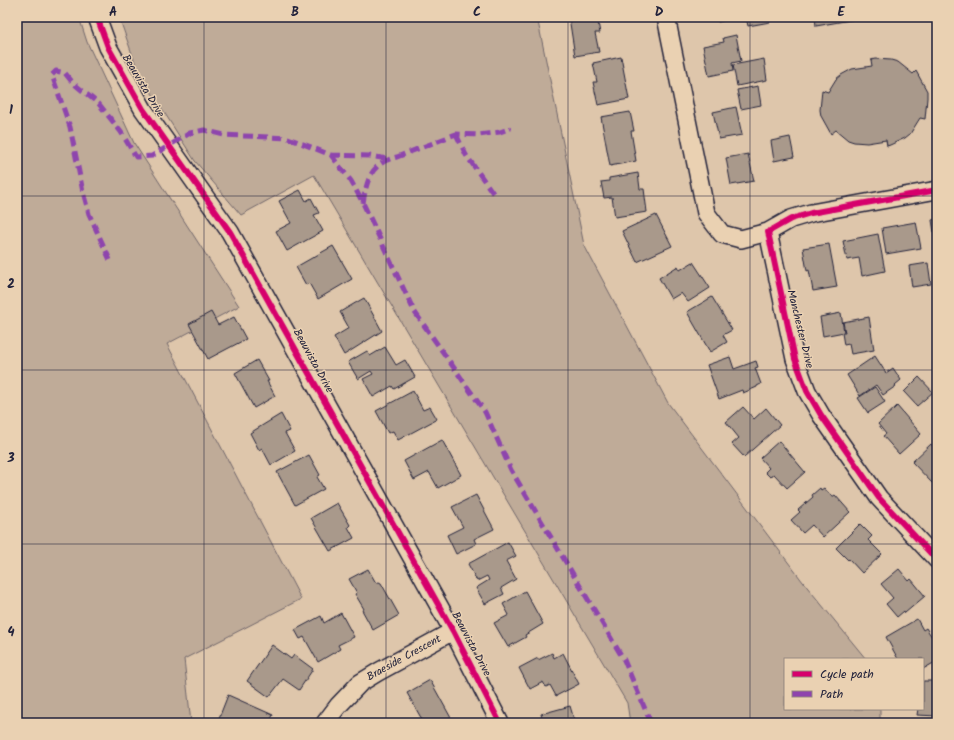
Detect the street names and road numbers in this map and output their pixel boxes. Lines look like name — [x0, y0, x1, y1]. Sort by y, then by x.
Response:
street label: Beauvista Drive — [117, 51, 169, 121]
street label: Manchester Drive — [782, 288, 818, 370]
street label: Beauvista Drive — [288, 326, 338, 397]
street label: Beauvista Drive — [446, 608, 496, 680]
street label: Braeside Crescent — [363, 630, 445, 686]

